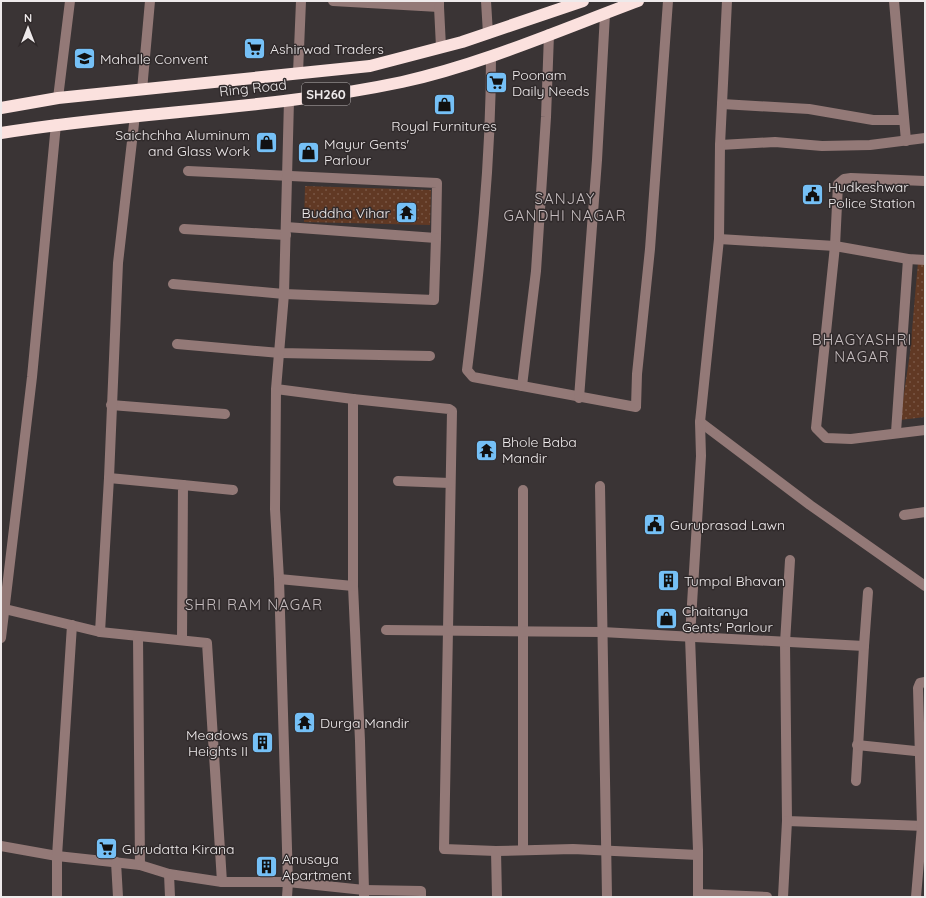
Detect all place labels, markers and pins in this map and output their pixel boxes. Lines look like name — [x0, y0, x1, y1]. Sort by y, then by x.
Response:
supermarket icon: Ashirwad Traders — [241, 36, 267, 62]
place label: Ashirwad Traders — [270, 40, 384, 58]
school or university icon: Mahalle Convent — [71, 46, 97, 72]
place label: Mahalle Convent — [100, 50, 208, 68]
place label: Poonam Daily Needs — [512, 66, 589, 100]
supermarket icon: Poonam Daily Needs — [483, 70, 509, 96]
shop icon: Royal Furnitures — [431, 91, 457, 117]
place label: Royal Furnitures — [391, 117, 497, 135]
place label: Saichchha Aluminum and Glass Work — [115, 126, 250, 160]
shop icon: Saichchha Aluminum and Glass Work — [253, 130, 279, 156]
place label: Mayur Gents' Parlour — [324, 135, 410, 169]
shop icon: Mayur Gents' Parlour — [296, 139, 322, 165]
place label: Hudkeshwar Police Station — [828, 178, 915, 212]
public building icon: Hudkeshwar Police Station — [799, 182, 825, 208]
temple icon: Buddha Vihar — [393, 200, 419, 226]
place label: Buddha Vihar — [302, 204, 391, 222]
place label: Bhole Baba Mandir — [502, 433, 577, 467]
temple icon: Bhole Baba Mandir — [473, 437, 499, 463]
public building icon: Guruprasad Lawn — [641, 512, 667, 538]
place label: Guruprasad Lawn — [670, 516, 785, 534]
building icon: Tumpal Bhavan — [655, 568, 681, 594]
place label: Tumpal Bhavan — [684, 572, 785, 590]
place label: Chaitanya Gents' Parlour — [682, 602, 773, 636]
shop icon: Chaitanya Gents' Parlour — [654, 606, 680, 632]
temple icon: Durga Mandir — [292, 710, 318, 736]
place label: Durga Mandir — [320, 714, 410, 732]
place label: Meadows Heights II — [186, 726, 248, 760]
building icon: Meadows Heights II — [250, 730, 276, 756]
supermarket icon: Gurudatta Kirana — [94, 836, 120, 862]
place label: Gurudatta Kirana — [122, 840, 235, 858]
place label: Anusaya Apartment — [282, 850, 352, 884]
building icon: Anusaya Apartment — [254, 854, 280, 880]

